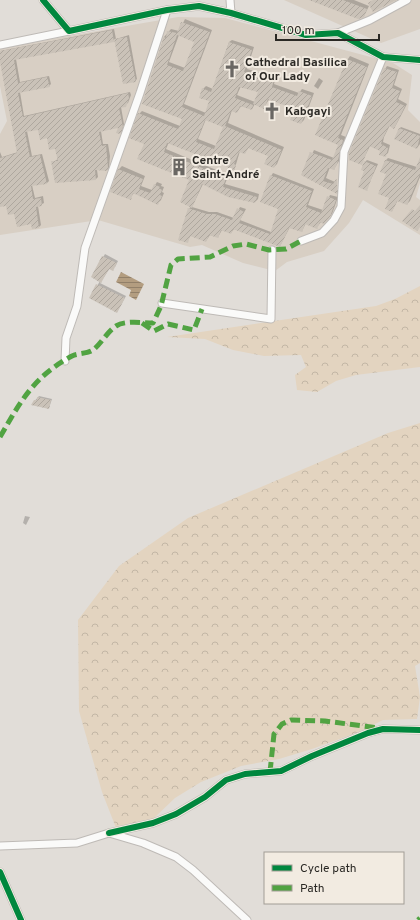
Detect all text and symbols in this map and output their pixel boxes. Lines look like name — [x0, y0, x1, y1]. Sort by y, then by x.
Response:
scale bar — [276, 16, 379, 42]
text: 100 m — [282, 23, 315, 39]
place label: Cathedral Basilica of Our Lady — [245, 55, 347, 85]
church icon: Cathedral Basilica of Our Lady — [222, 59, 242, 79]
church icon: Kabgayi — [262, 101, 282, 121]
place label: Kabgayi — [285, 104, 331, 120]
place label: Centre Saint-André — [192, 153, 260, 183]
building icon: Centre Saint-André — [169, 157, 189, 177]
legend — [264, 852, 404, 904]
text: Cycle path — [300, 861, 357, 877]
text: Path — [300, 881, 325, 897]

